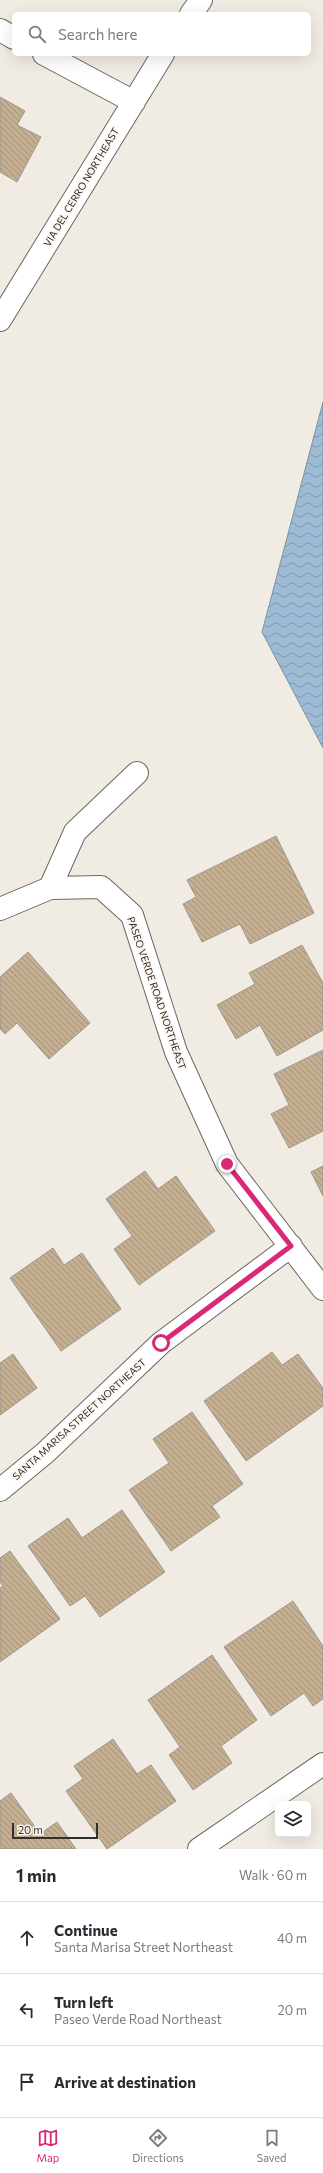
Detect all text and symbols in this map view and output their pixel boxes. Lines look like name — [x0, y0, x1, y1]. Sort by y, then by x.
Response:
search box — [12, 12, 311, 56]
icon: search — [26, 23, 48, 45]
text: Search here — [58, 25, 137, 43]
street label: VIA DEL CERRO NORTHEAST — [41, 125, 122, 249]
street label: PASEO VERDE ROAD NORTHEAST — [125, 915, 189, 1072]
route end — [218, 1155, 236, 1173]
route start — [152, 1334, 170, 1352]
street label: SANTA MARISA STREET NORTHEAST — [10, 1355, 149, 1482]
map controls — [275, 1801, 311, 1837]
button: layers — [275, 1801, 311, 1837]
scale bar — [12, 1821, 98, 1840]
text: 20 m — [18, 1823, 43, 1836]
text: 1 min — [16, 1865, 56, 1886]
text: Walk · 60 m — [239, 1867, 307, 1883]
text: Continue — [54, 1921, 118, 1939]
icon: ahead — [16, 1927, 38, 1949]
text: 40 m — [277, 1930, 307, 1946]
text: Santa Marisa Street Northeast — [54, 1939, 233, 1955]
text: Turn left — [54, 1993, 113, 2011]
icon: left — [16, 1999, 38, 2021]
text: 20 m — [278, 2002, 307, 2018]
text: Paseo Verde Road Northeast — [54, 2011, 222, 2027]
icon: arrive — [16, 2071, 38, 2093]
text: Arrive at destination — [54, 2073, 196, 2091]
tab: Map — [37, 2127, 59, 2164]
tab: Directions — [132, 2127, 184, 2164]
tab: Saved — [257, 2127, 286, 2164]

